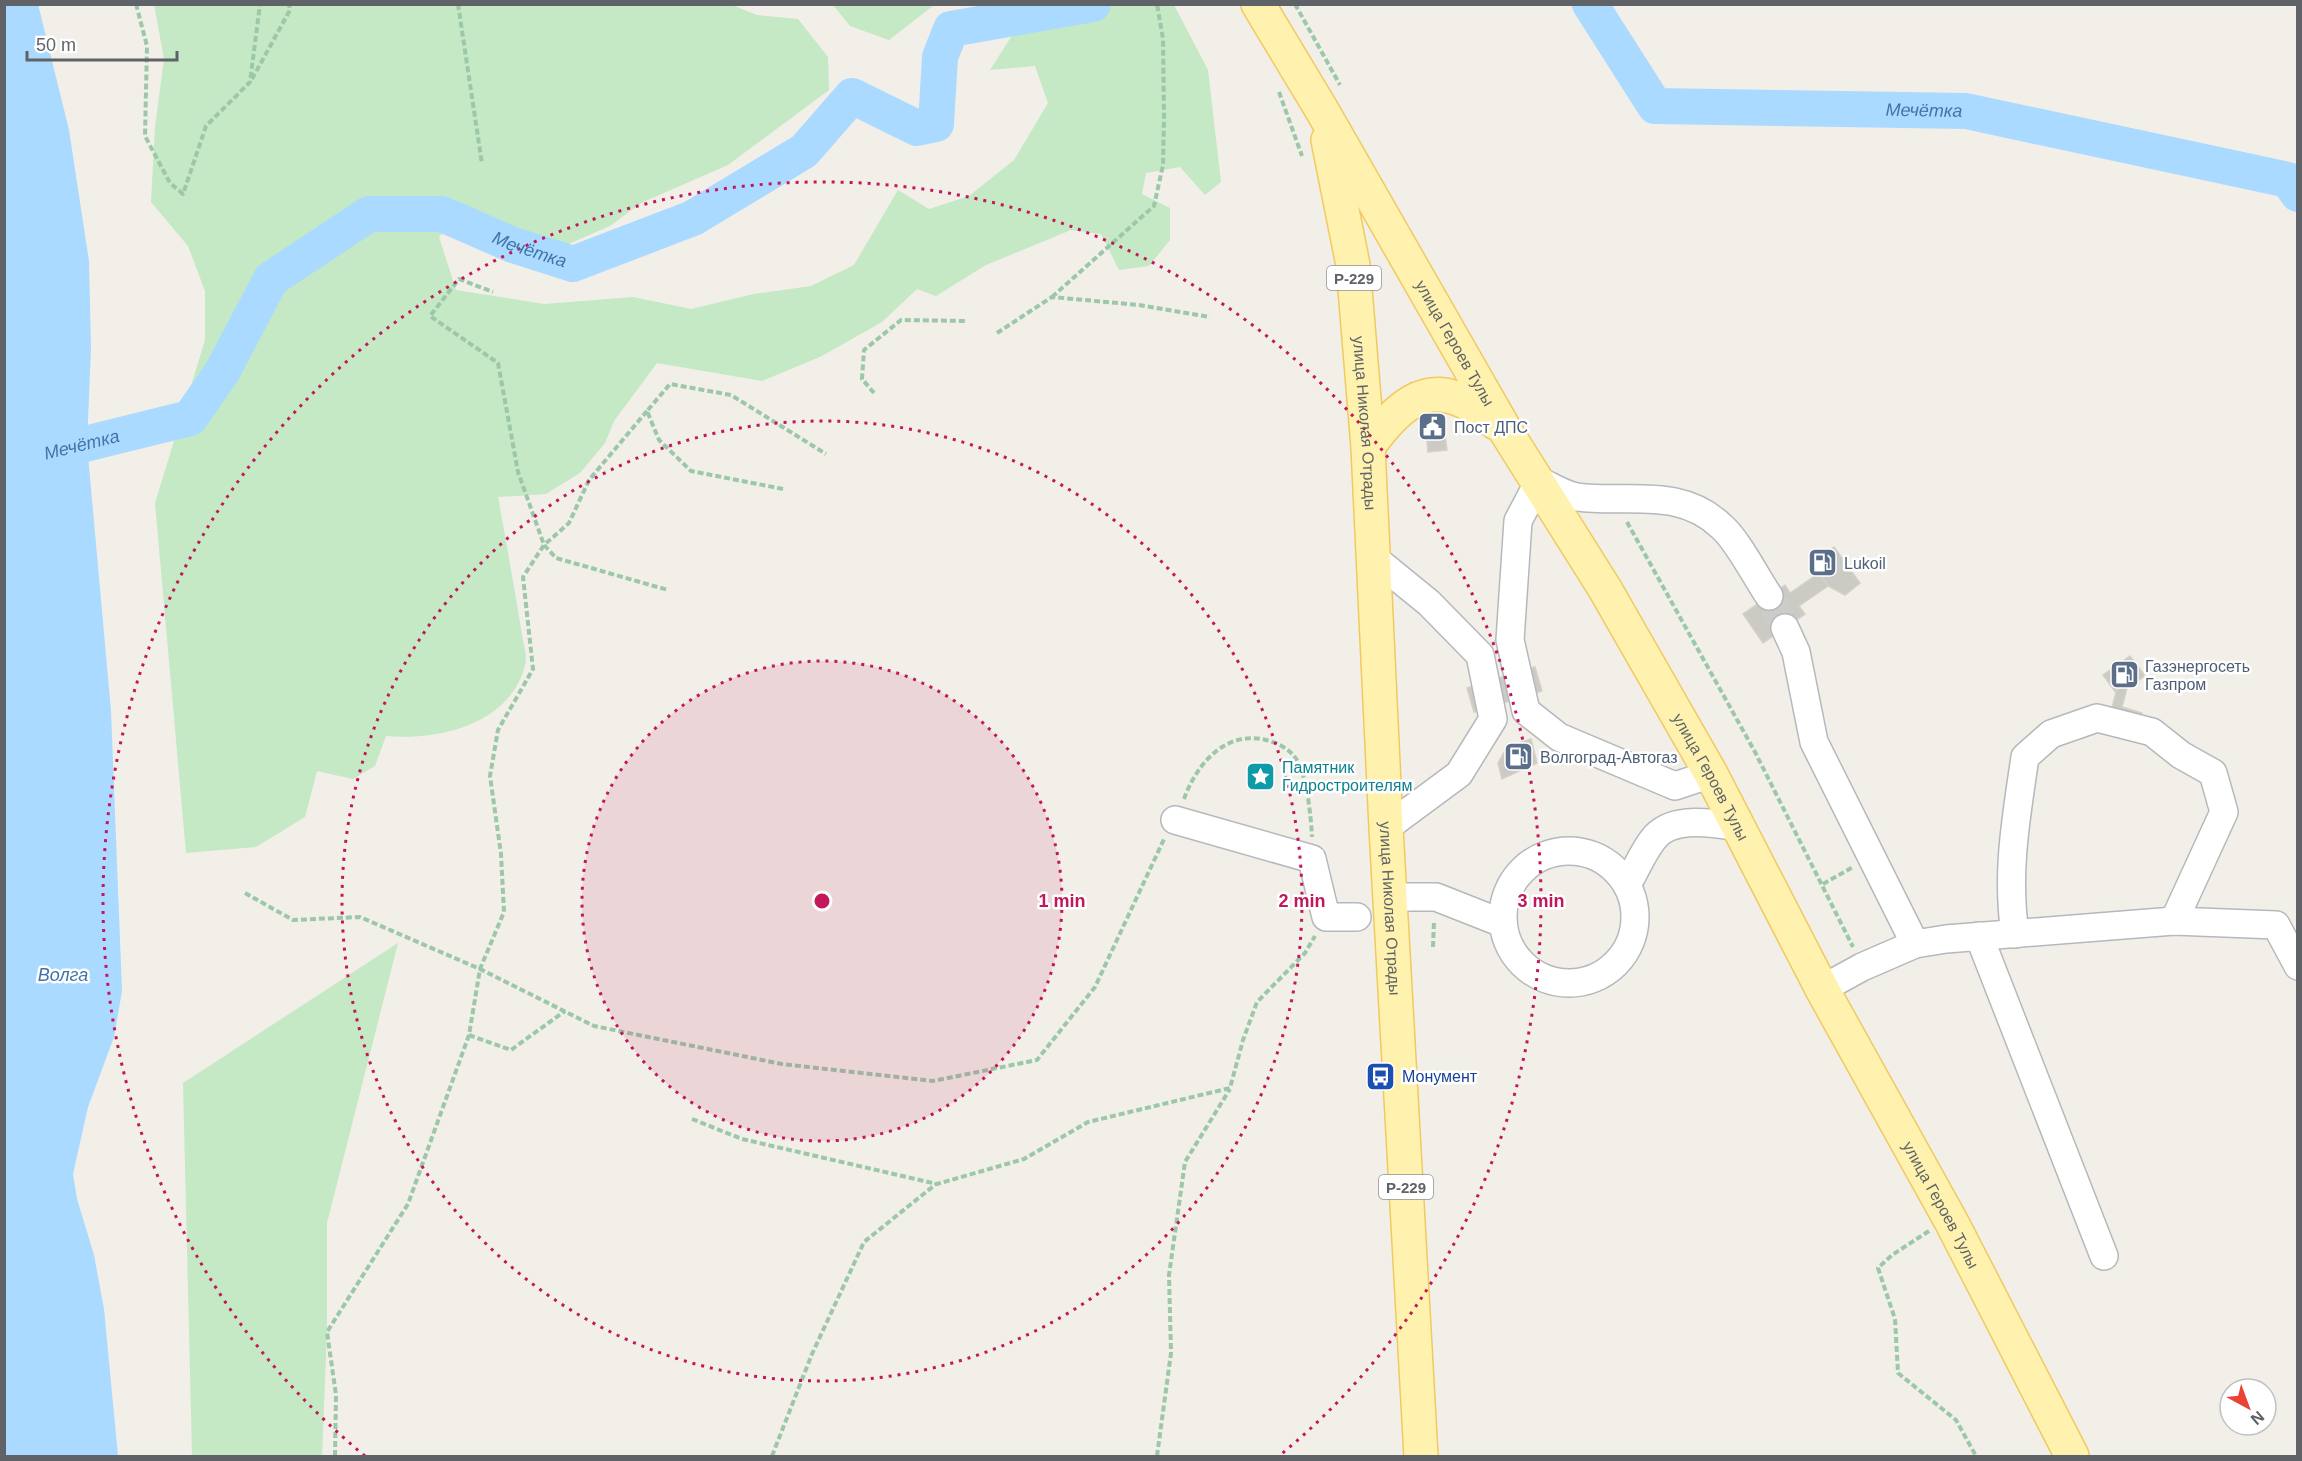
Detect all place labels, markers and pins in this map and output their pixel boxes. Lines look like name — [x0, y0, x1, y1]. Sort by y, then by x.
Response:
public building icon: Пост ДПС — [1417, 411, 1449, 443]
place label: Пост ДПС — [1454, 419, 1528, 436]
fuel station icon: Lukoil — [1807, 547, 1839, 579]
place label: Lukoil — [1844, 555, 1886, 572]
place label: Газэнергосеть Газпром — [2145, 658, 2250, 693]
fuel station icon: Газэнергосеть Газпром — [2108, 659, 2140, 691]
fuel station icon: Волгоград-Автогаз — [1503, 741, 1535, 773]
place label: Волгоград-Автогаз — [1540, 749, 1678, 766]
place label: Памятник Гидростроителям — [1282, 759, 1412, 794]
place icon: Памятник Гидростроителям — [1245, 760, 1277, 792]
centre of rings — [812, 891, 832, 911]
bus stop icon: Монумент — [1365, 1060, 1397, 1092]
place label: Монумент — [1402, 1068, 1478, 1085]

